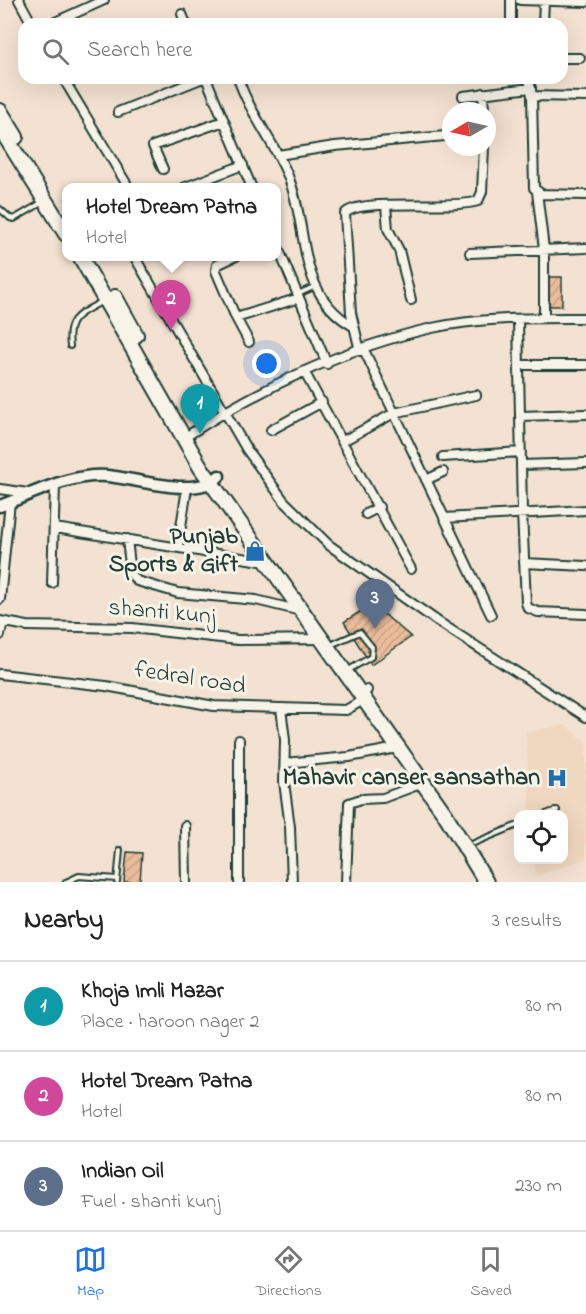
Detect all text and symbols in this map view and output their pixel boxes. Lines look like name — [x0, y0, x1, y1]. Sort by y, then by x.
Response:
search box — [18, 18, 568, 84]
icon: search — [39, 35, 72, 68]
text: Search here — [87, 35, 192, 67]
north arrow — [442, 102, 496, 156]
popup — [62, 183, 281, 261]
text: Hotel Dream Patna — [86, 192, 257, 224]
text: Hotel — [86, 224, 127, 253]
pin: 2 — [152, 280, 190, 330]
your location — [252, 349, 281, 378]
pin: 1 — [180, 384, 220, 434]
place label: Punjab Sports & Gift — [109, 520, 239, 583]
shop icon: Punjab Sports & Gift — [243, 539, 267, 563]
pin: 3 — [356, 580, 394, 629]
street label: shanti kunj — [107, 591, 218, 635]
street label: fedral road — [132, 653, 249, 705]
place label: Mahavir canser sansathan — [283, 761, 540, 796]
hospital icon: Mahavir canser sansathan — [545, 766, 569, 790]
map controls — [514, 810, 568, 864]
button: locate — [514, 810, 568, 864]
text: Nearby — [24, 902, 103, 940]
text: 3 results — [492, 907, 562, 936]
text: Khoja Imli Mazar — [81, 976, 223, 1008]
text: 1 — [40, 992, 47, 1021]
text: 80 m — [525, 992, 562, 1021]
text: Place · haroon nager 2 — [81, 1008, 260, 1037]
text: Hotel Dream Patna — [81, 1066, 252, 1098]
text: 2 — [39, 1082, 48, 1111]
text: 80 m — [525, 1082, 562, 1111]
text: Hotel — [81, 1098, 122, 1127]
text: Indian Oil — [81, 1156, 164, 1188]
text: 3 — [39, 1172, 48, 1201]
text: 230 m — [515, 1172, 562, 1201]
text: Fuel · shanti kunj — [81, 1188, 220, 1217]
tab: Map — [74, 1243, 107, 1303]
tab: Directions — [255, 1243, 322, 1303]
tab: Saved — [470, 1243, 512, 1303]

